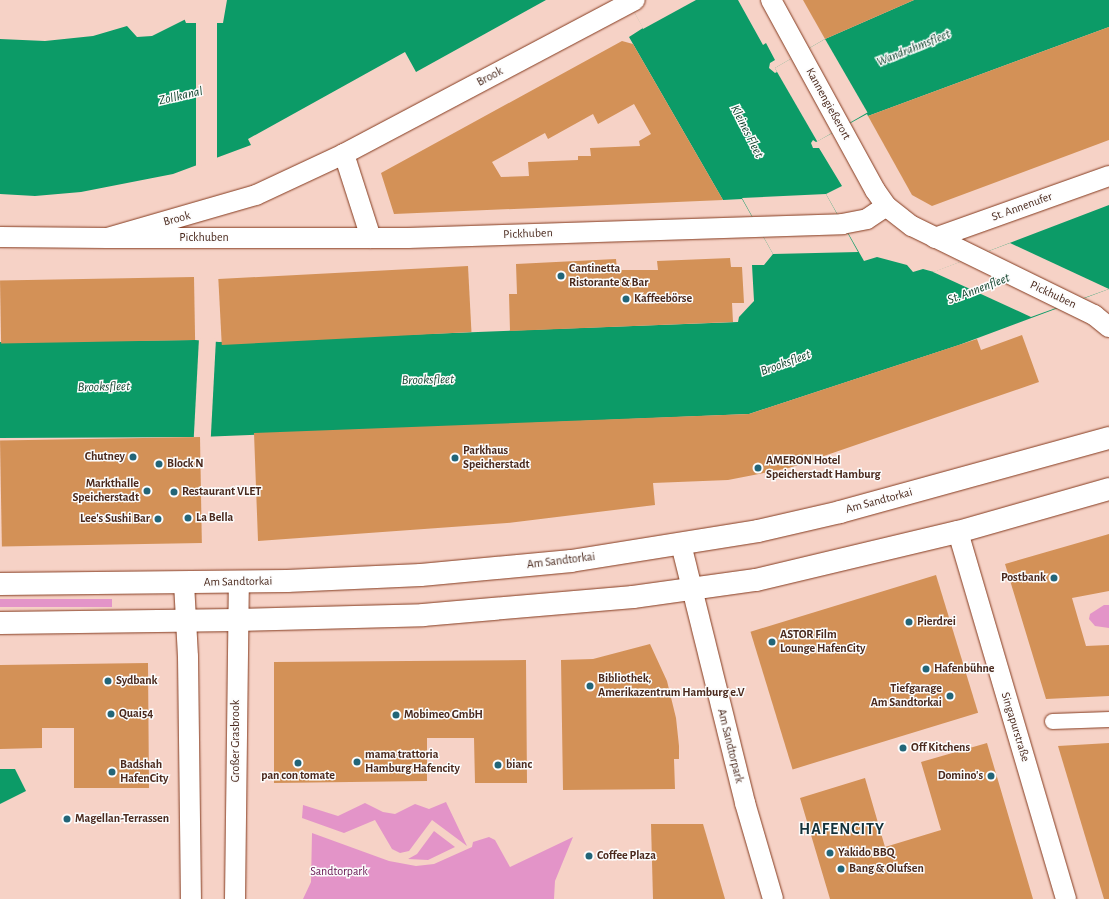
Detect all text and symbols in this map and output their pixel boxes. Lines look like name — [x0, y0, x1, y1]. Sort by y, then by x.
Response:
water label: Wandrahmsfleet — [875, 27, 953, 71]
street label: Brook — [475, 64, 505, 90]
street label: Kannengießerort — [802, 66, 854, 142]
water label: Zollkanal — [158, 84, 204, 110]
water label: Kleines Fleet — [726, 103, 766, 161]
street label: St. Annenufer — [990, 189, 1054, 225]
street label: Brook — [162, 208, 192, 230]
street label: Pickhuben — [503, 226, 553, 242]
street label: Pickhuben — [179, 231, 229, 245]
place label: Cantinetta Ristorante & Bar — [569, 262, 648, 290]
marker: Cantinetta Ristorante & Bar — [556, 271, 566, 281]
water label: St. Annenfleet — [946, 271, 1012, 309]
street label: Pickhuben — [1028, 278, 1078, 312]
place label: Kaffeebörse — [634, 292, 692, 306]
marker: Kaffeebörse — [621, 294, 631, 304]
water label: Brooksfleet — [759, 348, 813, 380]
water label: Brooksfleet — [402, 373, 454, 389]
water label: Brooksfleet — [78, 380, 130, 396]
place label: Parkhaus Speicherstadt — [463, 444, 530, 472]
place label: Chutney — [85, 450, 125, 464]
marker: Chutney — [128, 452, 138, 462]
marker: Parkhaus Speicherstadt — [450, 453, 460, 463]
place label: AMERON Hotel Speicherstadt Hamburg — [766, 454, 881, 482]
place label: Block N — [167, 457, 204, 471]
marker: Block N — [154, 459, 164, 469]
marker: AMERON Hotel Speicherstadt Hamburg — [753, 463, 763, 473]
place label: Markthalle Speicherstadt — [72, 477, 139, 505]
place label: Restaurant VLET — [182, 485, 261, 499]
street label: Am Sandtorkai — [844, 485, 914, 517]
marker: Markthalle Speicherstadt — [142, 486, 152, 496]
marker: Restaurant VLET — [169, 487, 179, 497]
place label: La Bella — [196, 511, 233, 525]
place label: Lee's Sushi Bar — [80, 512, 150, 526]
marker: La Bella — [183, 513, 193, 523]
marker: Lee's Sushi Bar — [153, 514, 163, 524]
street label: Am Sandtorkai — [526, 550, 596, 572]
place label: Postbank — [1001, 571, 1046, 585]
marker: Postbank — [1049, 573, 1059, 583]
street label: Am Sandtorkai — [204, 574, 272, 590]
place label: Pierdrei — [917, 615, 956, 629]
marker: Pierdrei — [904, 617, 914, 627]
place label: ASTOR Film Lounge HafenCity — [780, 628, 865, 656]
marker: ASTOR Film Lounge HafenCity — [767, 637, 777, 647]
place label: Hafenbühne — [934, 662, 995, 676]
marker: Hafenbühne — [921, 664, 931, 674]
place label: Bibliothek, Amerikazentrum Hamburg e.V — [598, 672, 744, 700]
place label: Sydbank — [116, 674, 158, 688]
marker: Sydbank — [103, 676, 113, 686]
marker: Bibliothek, Amerikazentrum Hamburg e.V — [585, 681, 595, 691]
place label: Tiefgarage Am Sandtorkai — [871, 682, 942, 710]
marker: Tiefgarage Am Sandtorkai — [945, 691, 955, 701]
street label: Singapurstraße — [998, 691, 1032, 763]
street label: Großer Grasbrook — [229, 700, 243, 782]
place label: Quai54 — [119, 707, 153, 721]
street label: Am Sandtorpark — [714, 707, 746, 785]
place label: Mobimeo GmbH — [404, 708, 483, 722]
marker: Quai54 — [106, 709, 116, 719]
marker: Mobimeo GmbH — [391, 710, 401, 720]
place label: Off Kitchens — [911, 741, 970, 755]
marker: Off Kitchens — [898, 743, 908, 753]
place label: mama trattoria Hamburg Hafencity — [365, 748, 460, 776]
marker: mama trattoria Hamburg Hafencity — [352, 757, 362, 767]
place label: Badshah HafenCity — [120, 758, 168, 786]
marker: pan con tomate — [293, 758, 303, 768]
place label: bianc — [506, 758, 532, 772]
marker: bianc — [493, 760, 503, 770]
marker: Badshah HafenCity — [107, 767, 117, 777]
place label: pan con tomate — [261, 769, 335, 783]
place label: Domino's — [938, 769, 983, 783]
marker: Domino's — [986, 771, 996, 781]
place label: Magellan-Terrassen — [75, 812, 169, 826]
marker: Magellan-Terrassen — [62, 814, 72, 824]
district label: HAFENCITY — [799, 819, 885, 839]
place label: Yakido BBQ — [838, 846, 894, 860]
marker: Yakido BBQ — [825, 848, 835, 858]
place label: Coffee Plaza — [597, 849, 656, 863]
marker: Coffee Plaza — [584, 851, 594, 861]
place label: Bang & Olufsen — [849, 862, 924, 876]
marker: Bang & Olufsen — [836, 864, 846, 874]
park label: Sandtorpark — [310, 865, 368, 879]

